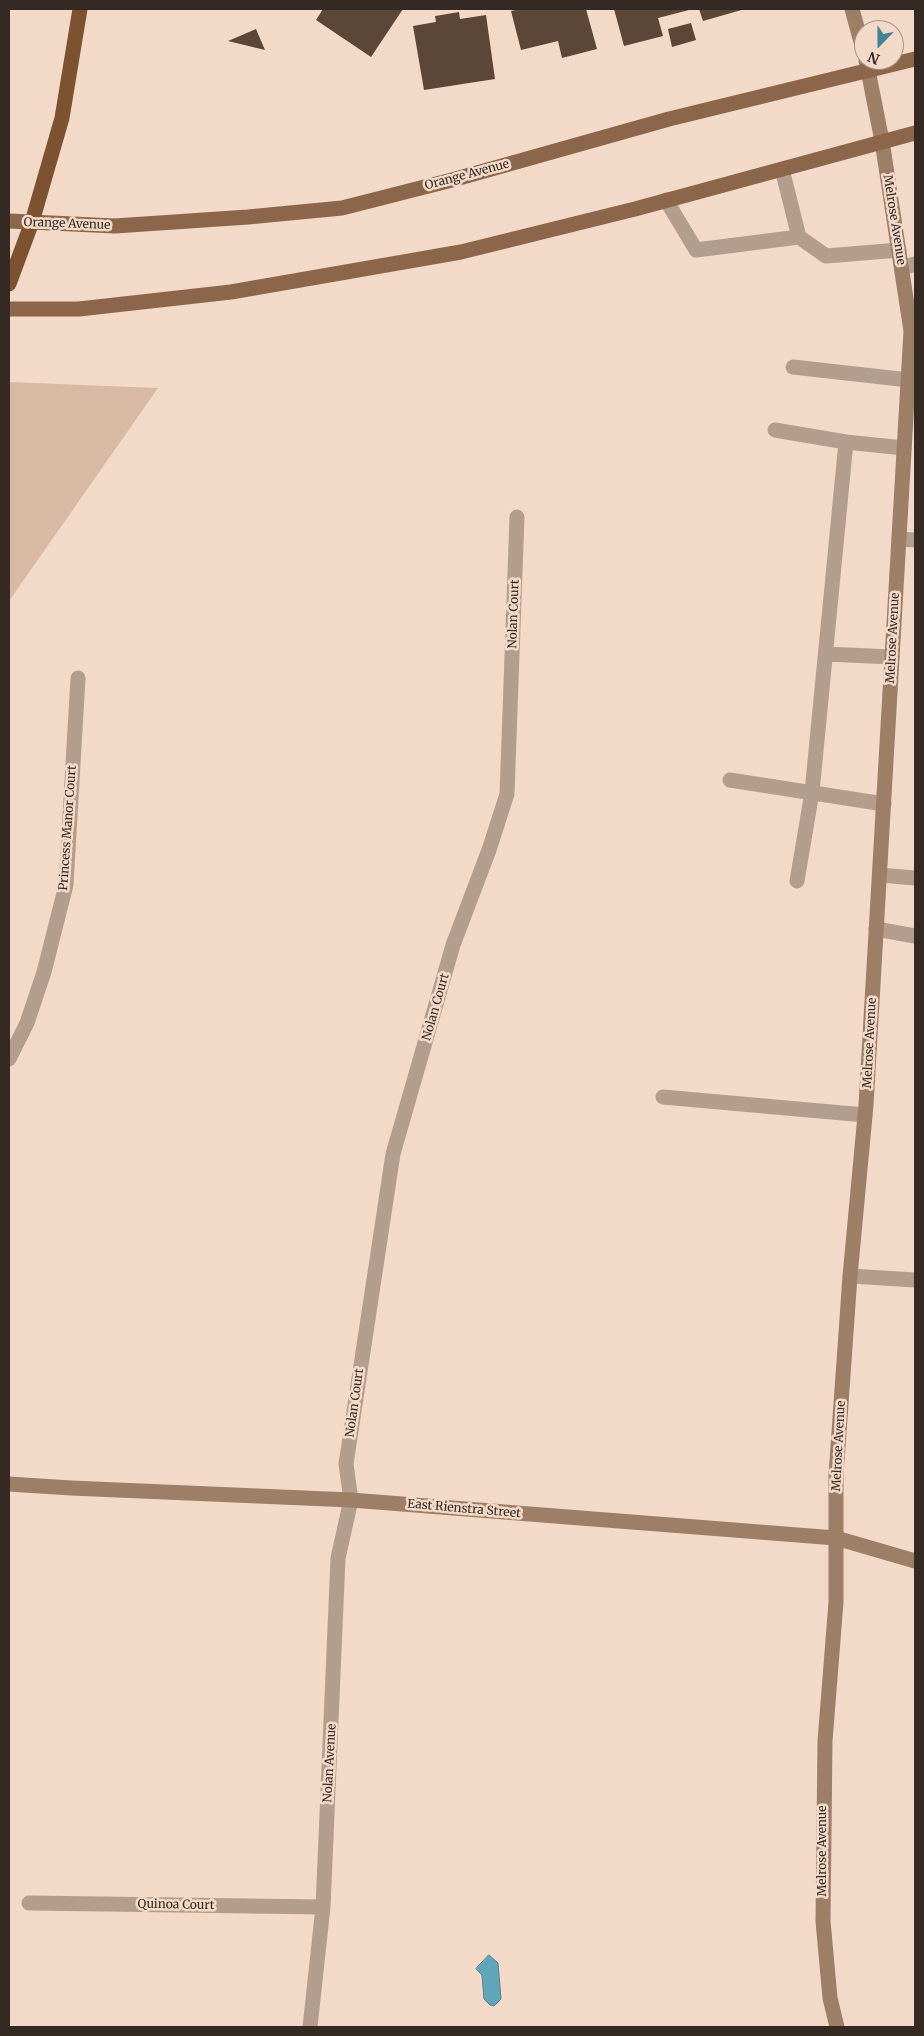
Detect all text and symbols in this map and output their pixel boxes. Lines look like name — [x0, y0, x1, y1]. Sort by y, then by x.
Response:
north arrow — [854, 20, 904, 70]
text: N — [865, 48, 882, 68]
street label: Orange Avenue — [423, 157, 511, 193]
street label: Melrose Avenue — [880, 174, 908, 266]
street label: Orange Avenue — [23, 215, 111, 233]
street label: Nolan Court — [506, 579, 522, 649]
street label: Melrose Avenue — [883, 592, 903, 684]
street label: Princess Manor Court — [56, 765, 80, 891]
street label: Nolan Court — [420, 972, 452, 1042]
street label: Melrose Avenue — [860, 997, 880, 1089]
street label: Nolan Court — [343, 1368, 367, 1438]
street label: Melrose Avenue — [829, 1400, 849, 1492]
street label: East Rienstra Street — [407, 1497, 521, 1521]
street label: Nolan Avenue — [321, 1723, 339, 1803]
street label: Melrose Avenue — [816, 1806, 830, 1896]
street label: Quinoa Court — [137, 1897, 215, 1913]

